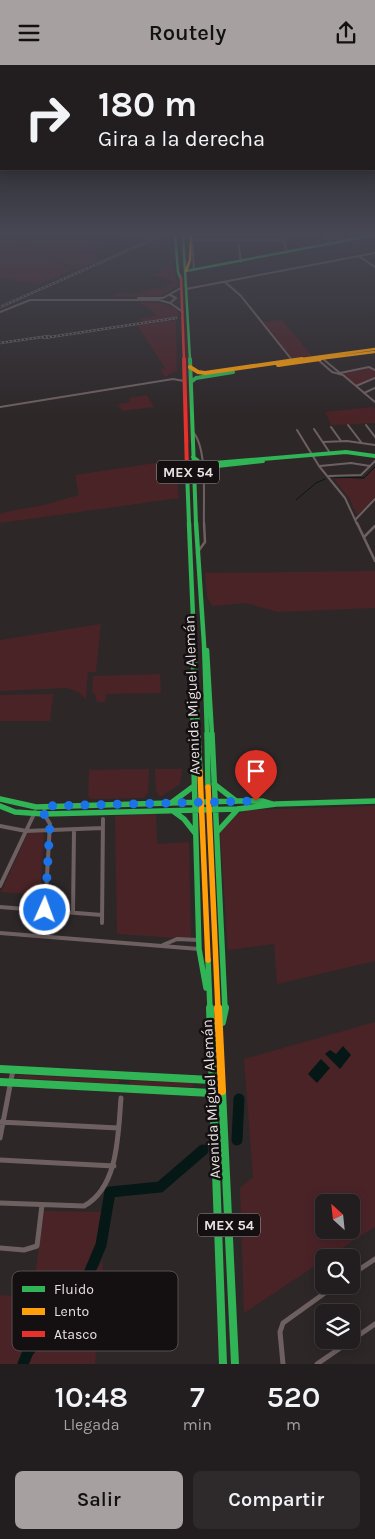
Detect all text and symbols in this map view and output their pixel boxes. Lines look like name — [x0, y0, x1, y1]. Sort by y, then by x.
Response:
icon: menu — [15, 19, 43, 47]
icon: share — [332, 19, 360, 47]
text: Routely — [149, 20, 226, 46]
text: 180 m — [98, 84, 197, 125]
icon: right — [15, 85, 80, 150]
text: Gira a la derecha — [98, 126, 265, 152]
road number: MEX 54 — [157, 461, 219, 483]
street label: Avenida Miguel Alemán — [180, 615, 204, 775]
pin — [235, 750, 277, 801]
icon: arrive — [242, 757, 270, 785]
position arrow — [18, 883, 70, 935]
street label: Avenida Miguel Alemán — [198, 1019, 224, 1179]
north arrow — [315, 1194, 360, 1239]
map controls — [315, 1194, 360, 1349]
road number: MEX 54 — [198, 1213, 260, 1237]
button: search — [315, 1249, 360, 1294]
legend — [12, 1271, 178, 1351]
text: Fluido — [54, 1281, 94, 1298]
text: Lento — [54, 1303, 89, 1320]
button: layers — [315, 1304, 360, 1349]
text: Atasco — [54, 1326, 97, 1343]
text: 10:48 — [55, 1379, 128, 1415]
text: 7 — [190, 1379, 205, 1415]
text: 520 — [267, 1379, 320, 1415]
text: Llegada — [63, 1415, 119, 1434]
text: min — [183, 1415, 212, 1434]
text: m — [286, 1415, 301, 1434]
button: Salir — [15, 1471, 183, 1529]
button: Compartir — [193, 1471, 360, 1529]

